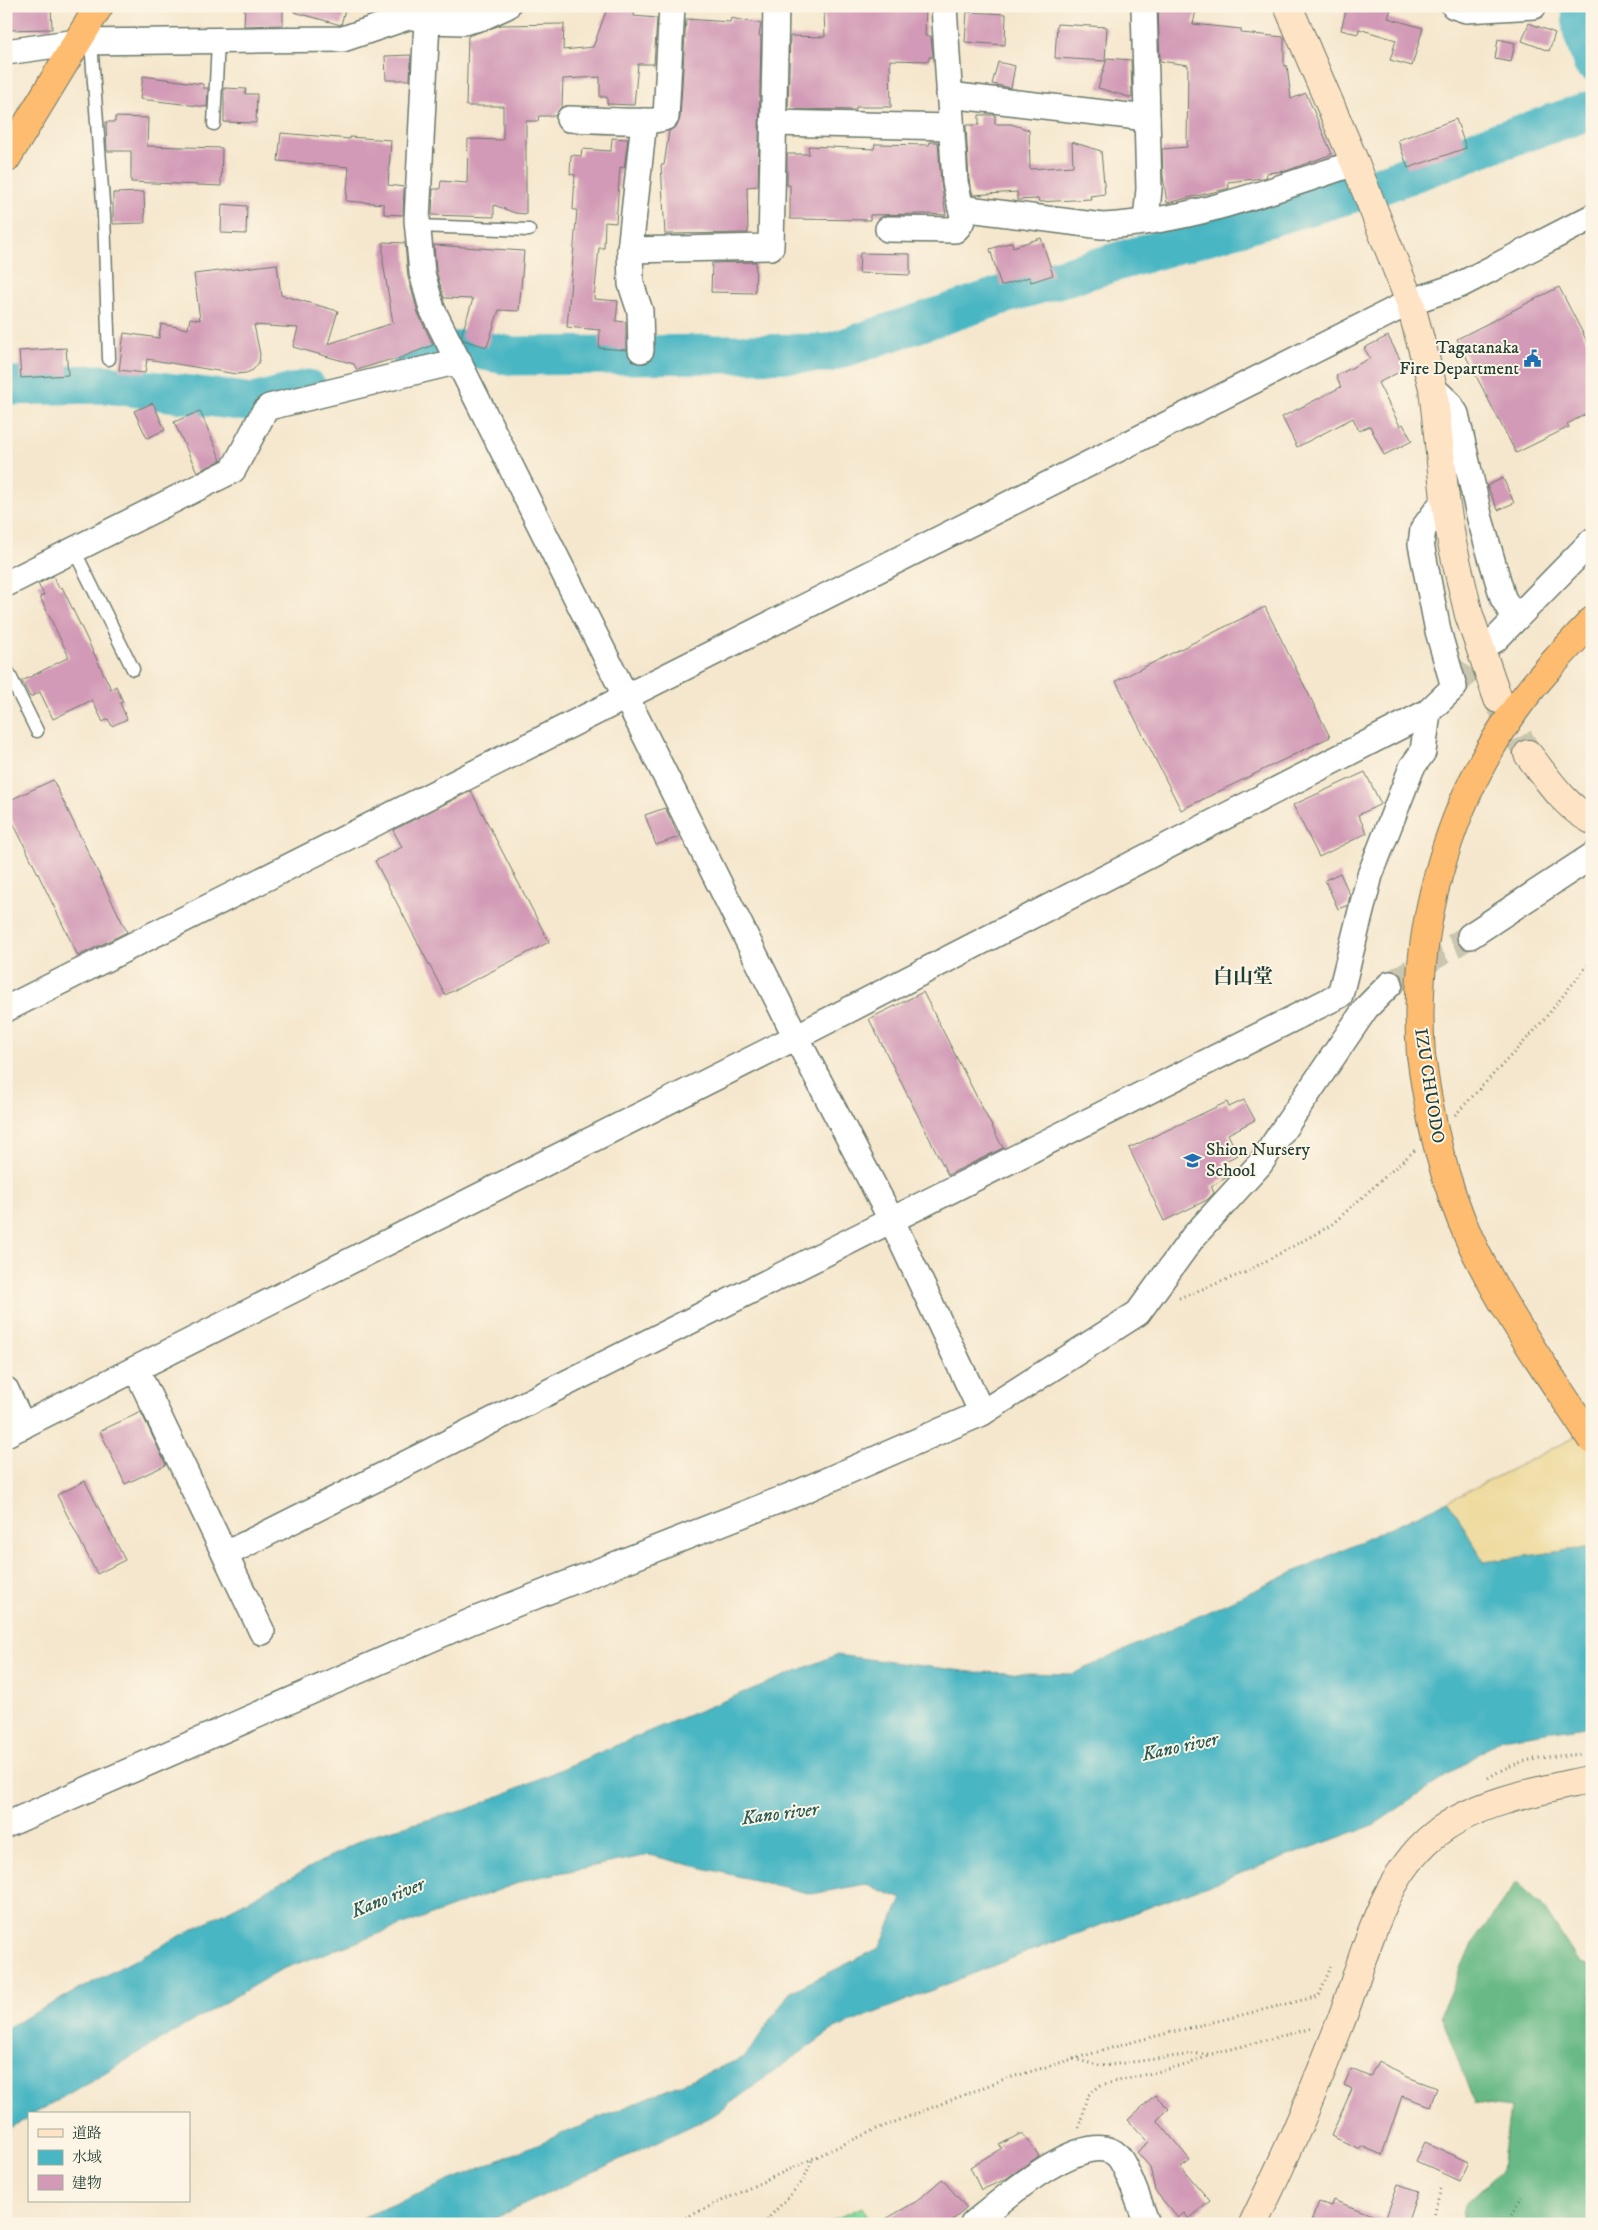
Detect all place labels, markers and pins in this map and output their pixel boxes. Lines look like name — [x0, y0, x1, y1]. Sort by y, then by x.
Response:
place label: Tagatanaka Fire Department — [1399, 337, 1519, 380]
public building icon: Tagatanaka Fire Department — [1523, 348, 1543, 368]
place label: Shion Nursery School — [1206, 1139, 1310, 1182]
school or university icon: Shion Nursery School — [1182, 1150, 1202, 1170]

